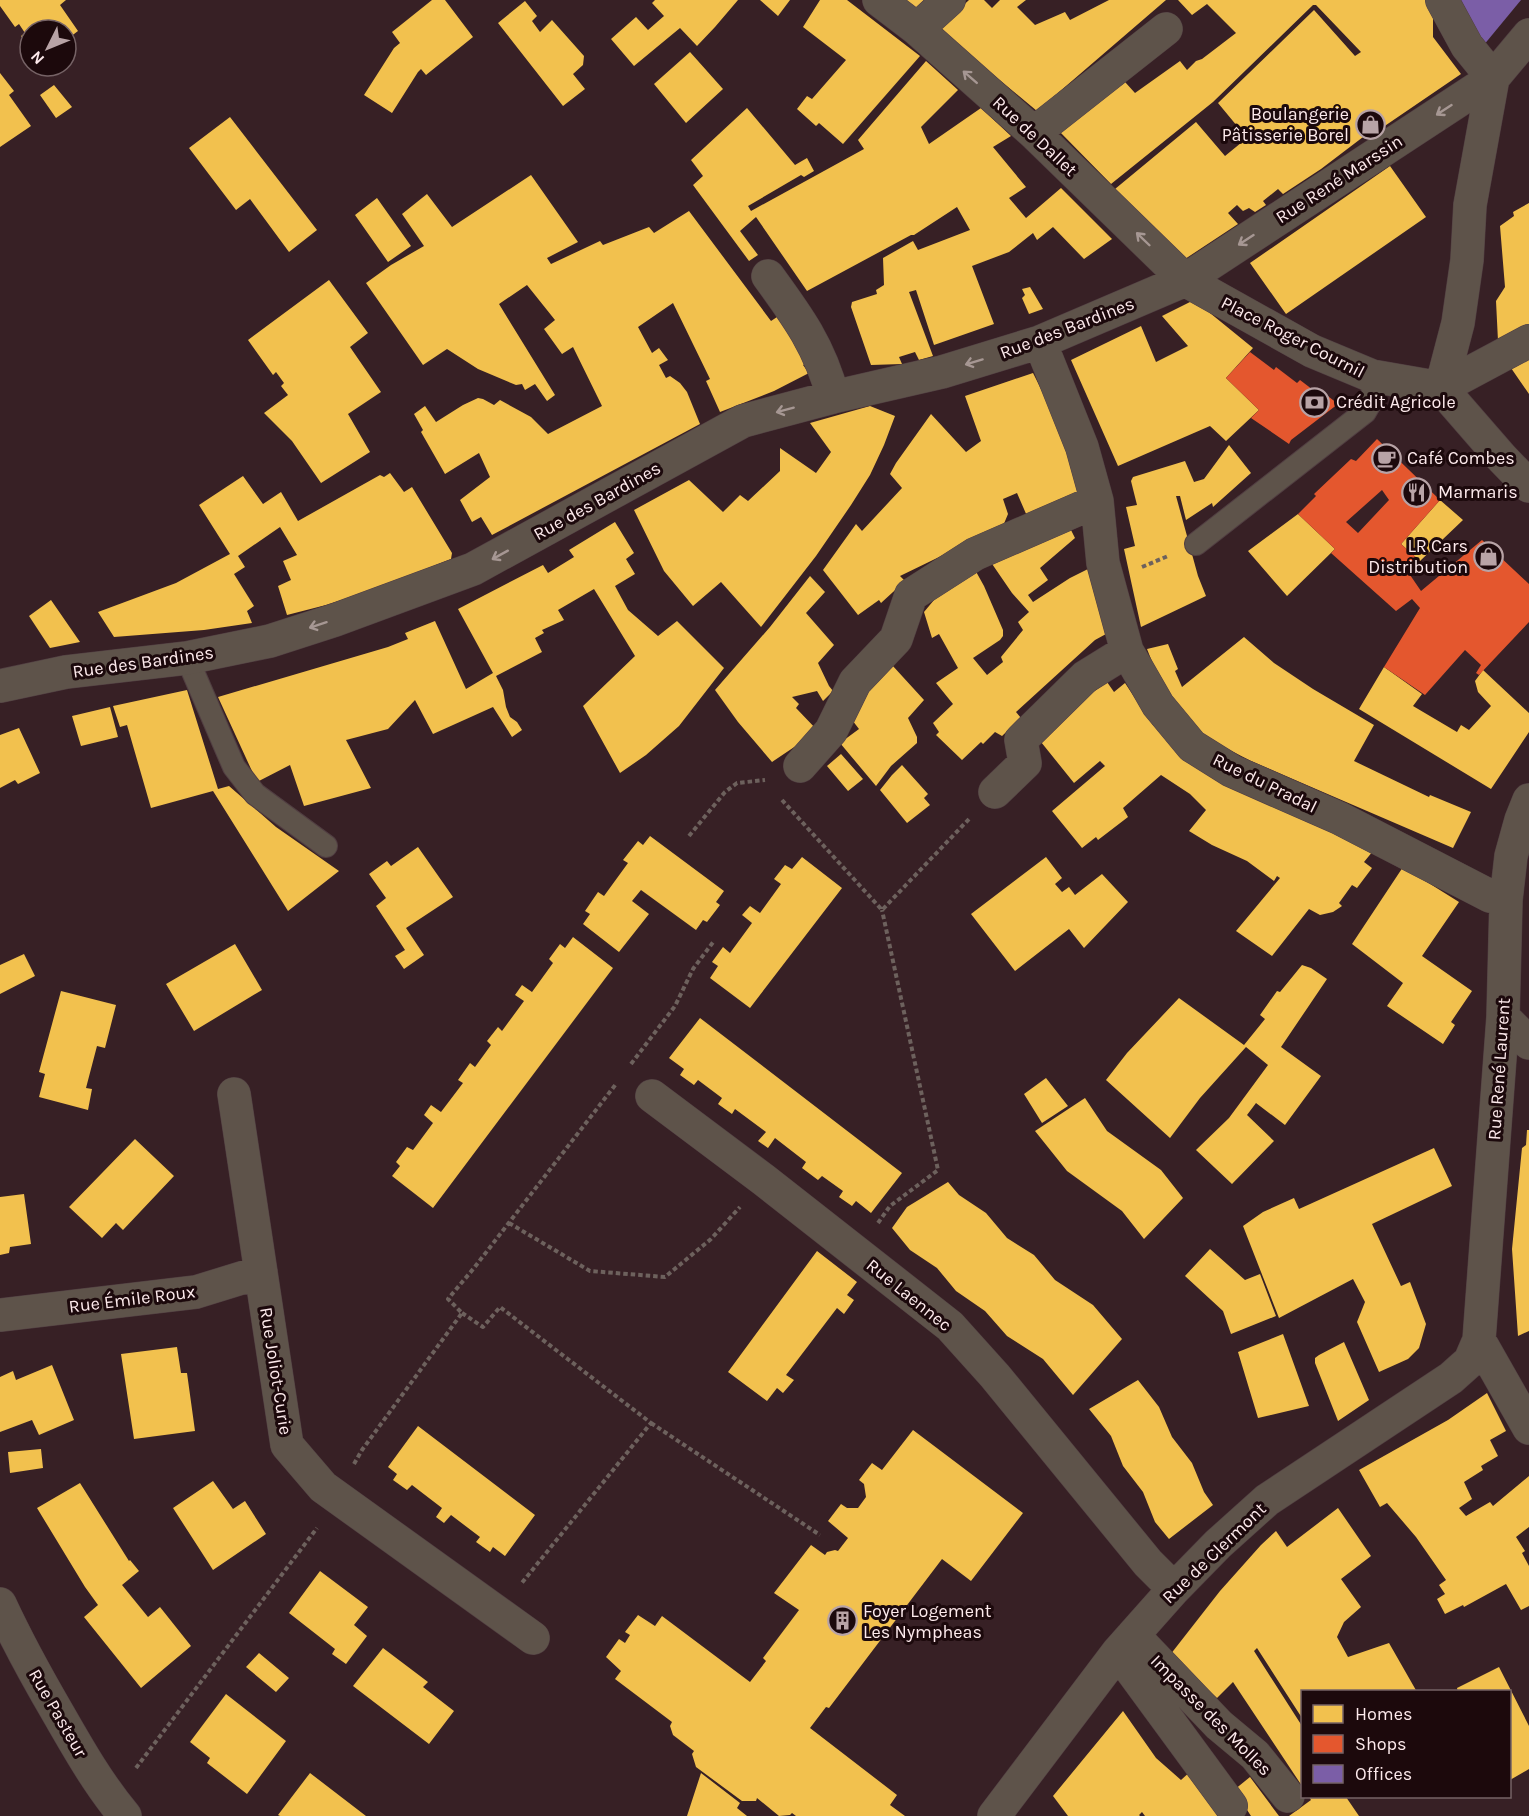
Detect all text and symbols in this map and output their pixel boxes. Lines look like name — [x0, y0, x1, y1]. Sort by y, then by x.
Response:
north arrow — [18, 18, 78, 78]
text: N — [27, 47, 48, 69]
one-way arrow — [962, 71, 978, 84]
street label: Rue de Dallet — [988, 91, 1082, 181]
place label: Boulangerie Pâtisserie Borel — [1222, 103, 1349, 146]
one-way arrow — [1436, 105, 1453, 117]
shop icon: Boulangerie Pâtisserie Borel — [1354, 108, 1386, 140]
street label: Rue René Marssin — [1271, 130, 1407, 228]
one-way arrow — [1136, 232, 1151, 247]
one-way arrow — [1237, 234, 1254, 247]
street label: Place Roger Cournil — [1217, 291, 1369, 383]
street label: Rue des Bardines — [997, 292, 1137, 364]
one-way arrow — [965, 357, 984, 368]
bank icon: Crédit Agricole — [1299, 386, 1331, 418]
place label: Crédit Agricole — [1336, 391, 1456, 413]
one-way arrow — [776, 405, 795, 416]
cafe icon: Café Combes — [1370, 442, 1402, 474]
place label: Café Combes — [1407, 447, 1515, 469]
street label: Rue des Bardines — [529, 457, 665, 545]
restaurant icon: Marmaris — [1401, 476, 1433, 508]
place label: Marmaris — [1438, 481, 1518, 503]
place label: LR Cars Distribution — [1368, 535, 1468, 578]
shop icon: LR Cars Distribution — [1473, 540, 1505, 572]
one-way arrow — [491, 549, 508, 561]
one-way arrow — [309, 621, 328, 632]
street label: Rue des Bardines — [71, 641, 215, 683]
street label: Rue du Pradal — [1209, 748, 1321, 818]
street label: Rue René Laurent — [1483, 997, 1515, 1141]
street label: Rue Laennec — [862, 1254, 956, 1336]
street label: Rue Émile Roux — [67, 1279, 197, 1318]
street label: Rue Joliot-Curie — [255, 1306, 297, 1436]
street label: Rue de Clermont — [1158, 1498, 1271, 1608]
place label: Foyer Logement Les Nympheas — [863, 1600, 992, 1643]
building icon: Foyer Logement Les Nympheas — [826, 1605, 858, 1637]
street label: Impasse des Molles — [1146, 1650, 1276, 1780]
street label: Rue Pasteur — [24, 1665, 92, 1761]
legend — [1301, 1690, 1511, 1798]
text: Homes — [1355, 1703, 1412, 1725]
text: Shops — [1355, 1733, 1407, 1755]
text: Offices — [1355, 1763, 1412, 1785]

